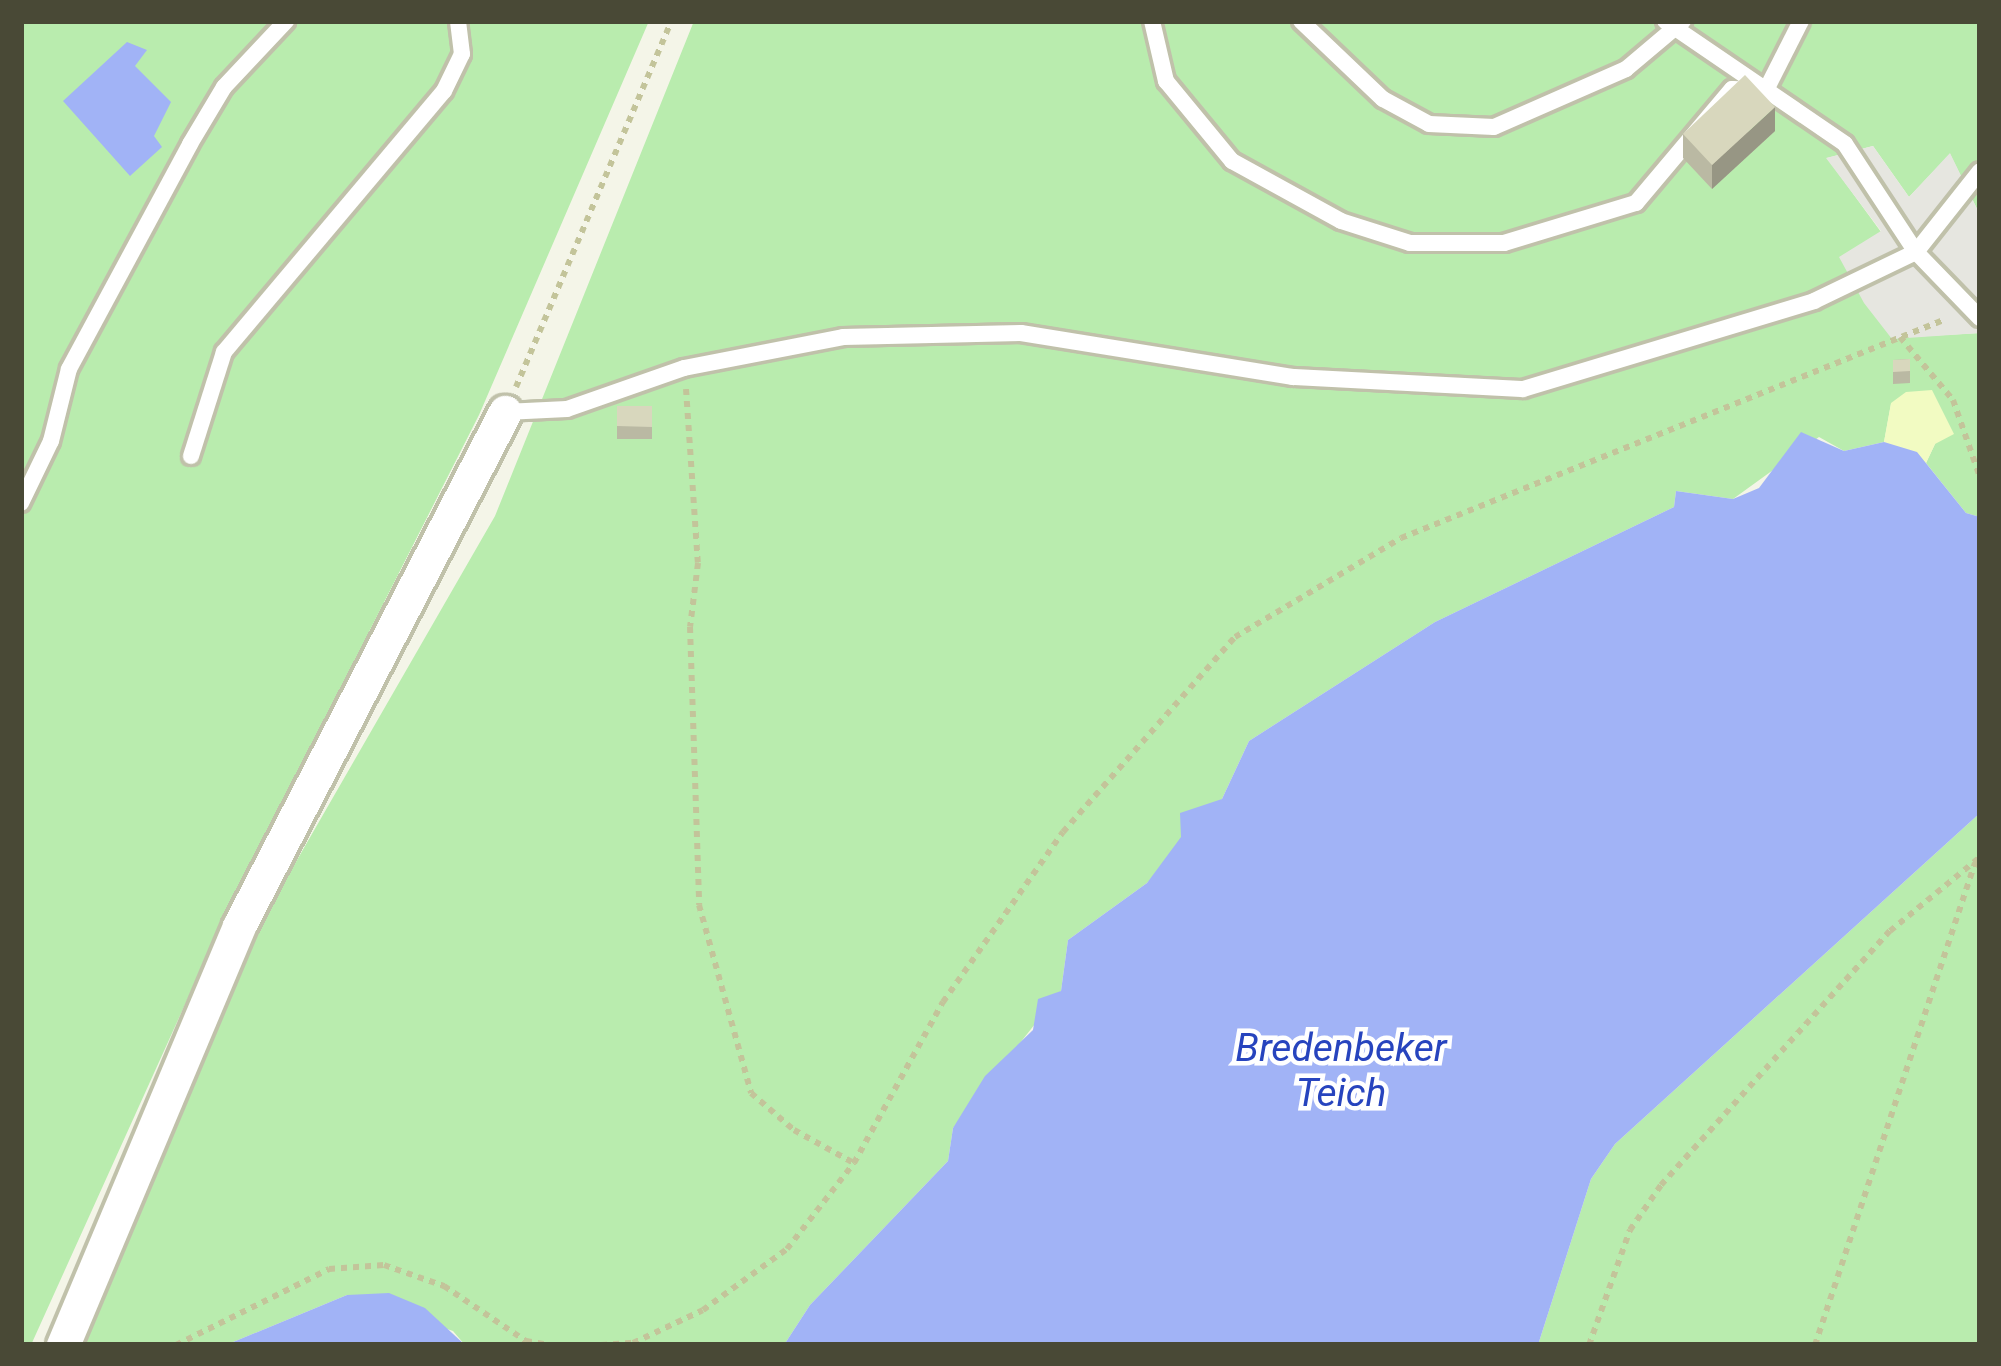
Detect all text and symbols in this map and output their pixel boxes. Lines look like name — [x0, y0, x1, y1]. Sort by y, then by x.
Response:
water label: Bredenbeker Teich — [1235, 1026, 1447, 1117]

